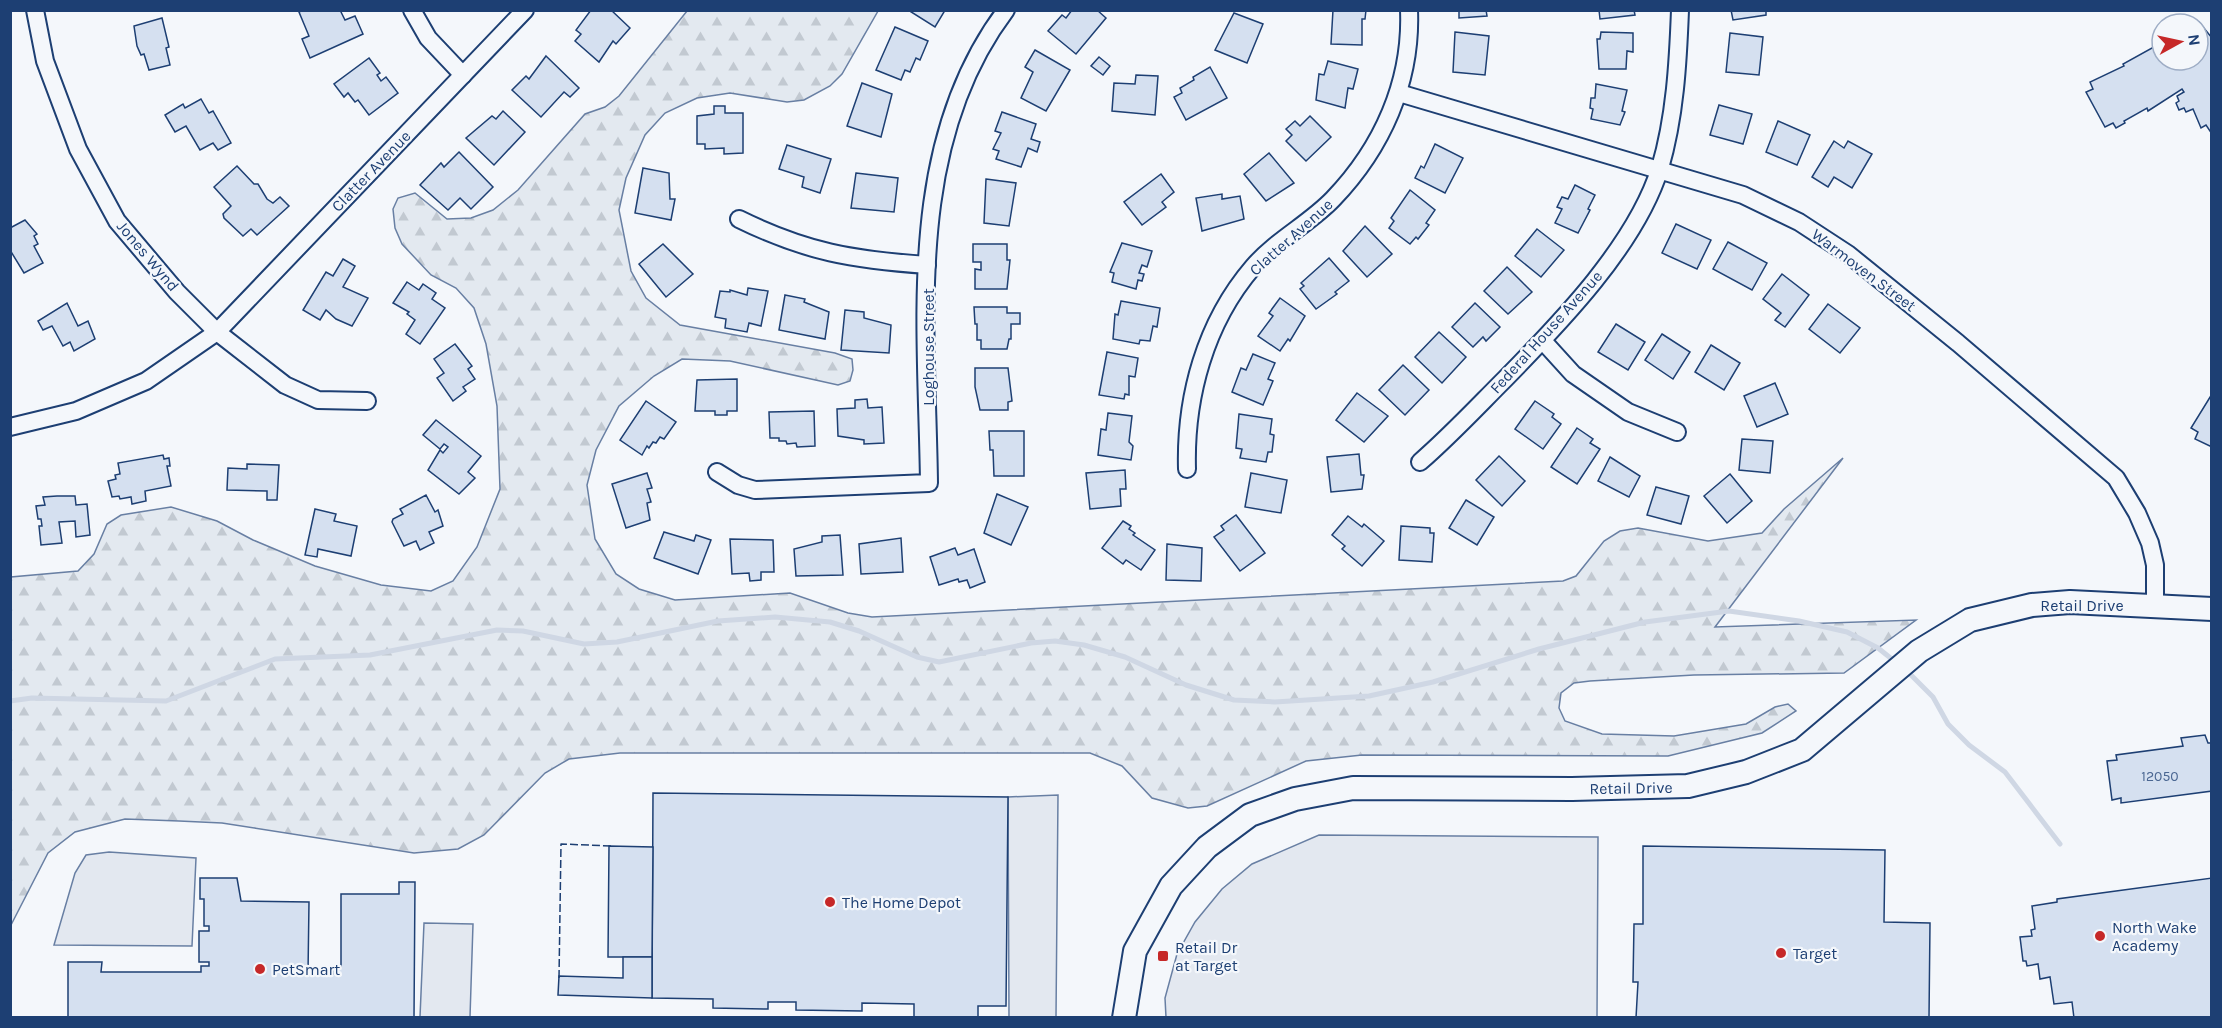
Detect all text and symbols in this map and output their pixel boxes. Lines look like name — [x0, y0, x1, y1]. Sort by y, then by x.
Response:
north arrow — [2150, 12, 2210, 72]
text: N — [2184, 33, 2205, 47]
street label: Clatter Avenue — [327, 126, 415, 216]
street label: Clatter Avenue — [1245, 195, 1337, 279]
street label: Jones Wynd — [113, 217, 183, 295]
street label: Warmoven Street — [1808, 225, 1920, 315]
street label: Federal House Avenue — [1486, 267, 1606, 397]
street label: Loghouse Street — [919, 288, 938, 406]
street label: Retail Drive — [2040, 596, 2124, 615]
house number: 12050 — [2141, 768, 2179, 785]
street label: Retail Drive — [1589, 778, 1673, 798]
place label: The Home Depot — [842, 893, 961, 912]
marker: The Home Depot — [823, 895, 837, 909]
place label: North Wake Academy — [2112, 918, 2197, 955]
marker: North Wake Academy — [2093, 929, 2107, 943]
place label: Retail Dr at Target — [1175, 938, 1238, 975]
place label: Target — [1793, 944, 1837, 963]
marker: Target — [1774, 946, 1788, 960]
marker: Retail Dr at Target — [1156, 949, 1170, 963]
place label: PetSmart — [272, 960, 340, 979]
marker: PetSmart — [253, 962, 267, 976]

